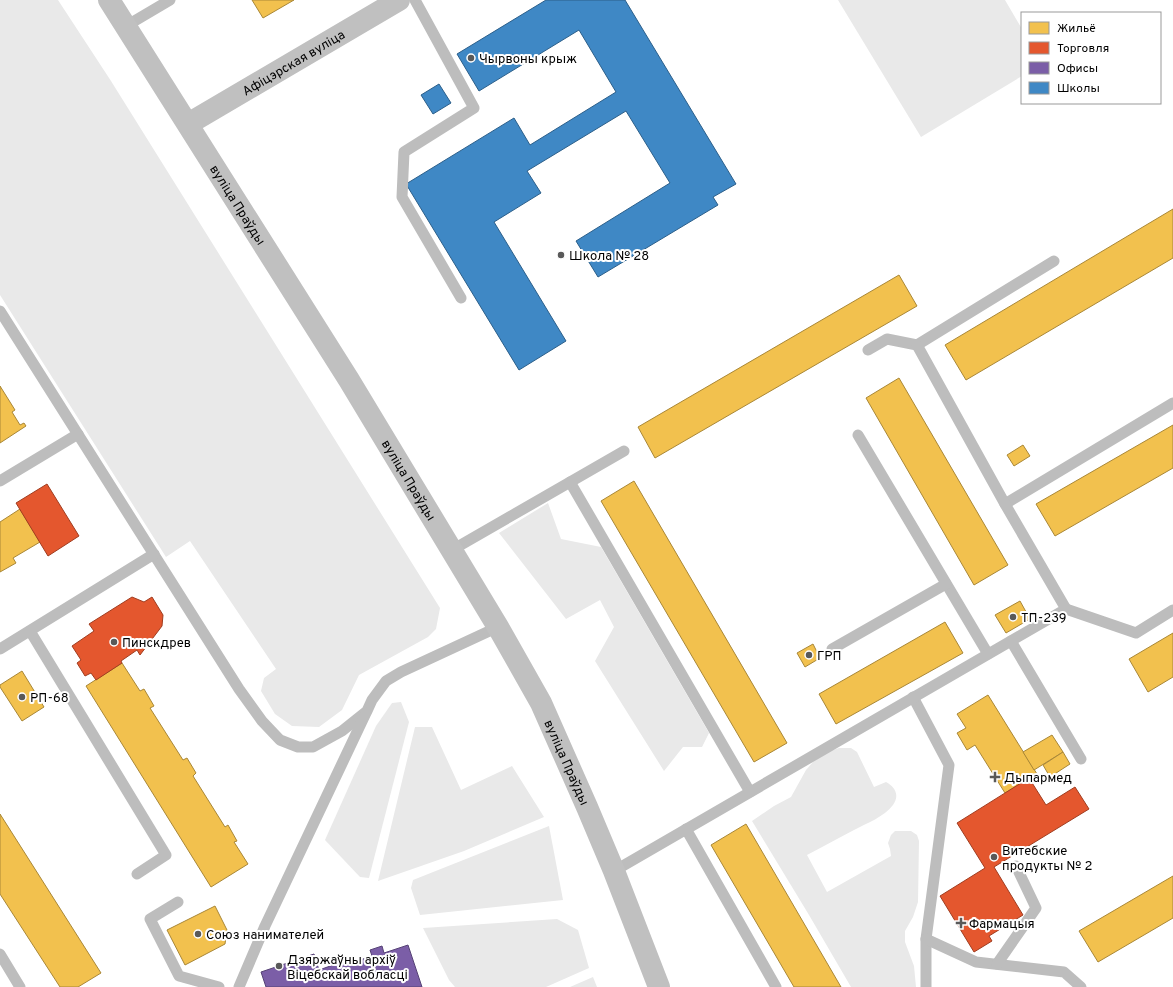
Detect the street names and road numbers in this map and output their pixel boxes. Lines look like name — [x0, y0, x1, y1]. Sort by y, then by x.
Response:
street label: Афіцэрская вуліца — [240, 28, 348, 100]
street label: вуліца Праўды — [205, 163, 268, 249]
street label: вуліца Праўды — [377, 437, 438, 524]
street label: вуліца Праўды — [539, 718, 591, 808]

